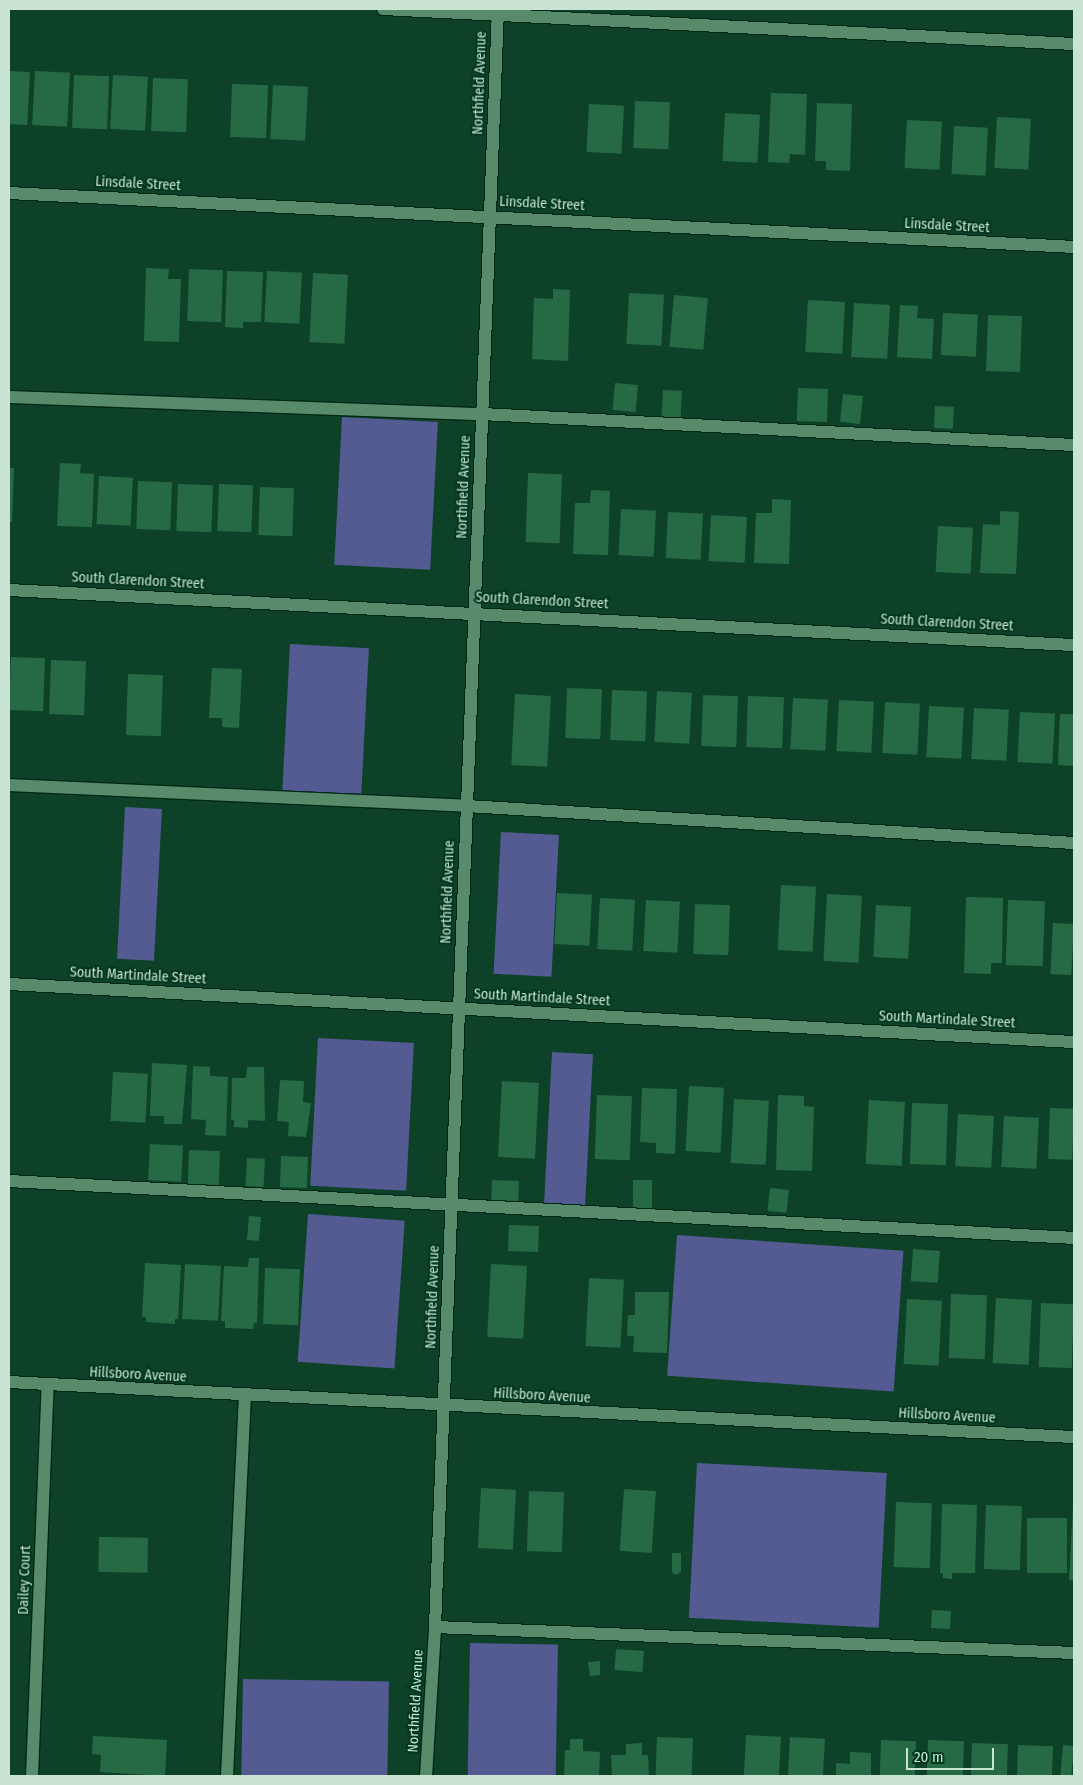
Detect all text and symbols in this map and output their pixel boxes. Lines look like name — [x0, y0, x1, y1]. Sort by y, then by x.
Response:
street label: Northfield Avenue — [470, 31, 490, 135]
street label: Linsdale Street — [95, 173, 181, 195]
street label: Linsdale Street — [499, 193, 585, 215]
street label: Linsdale Street — [904, 215, 990, 237]
street label: Northfield Avenue — [454, 435, 474, 539]
street label: South Clarendon Street — [71, 569, 205, 593]
street label: South Clarendon Street — [475, 589, 609, 613]
street label: South Clarendon Street — [880, 611, 1014, 635]
street label: Northfield Avenue — [438, 840, 458, 944]
street label: South Martindale Street — [69, 964, 207, 988]
street label: South Martindale Street — [473, 986, 611, 1010]
street label: South Martindale Street — [878, 1008, 1016, 1032]
street label: Northfield Avenue — [423, 1245, 443, 1349]
street label: Hillsboro Avenue — [89, 1364, 187, 1386]
street label: Hillsboro Avenue — [493, 1385, 591, 1407]
street label: Hillsboro Avenue — [898, 1405, 996, 1427]
street label: Dailey Court — [15, 1545, 35, 1615]
street label: Northfield Avenue — [405, 1649, 427, 1753]
scale bar — [908, 1738, 996, 1770]
text: 20 m — [914, 1748, 944, 1766]

